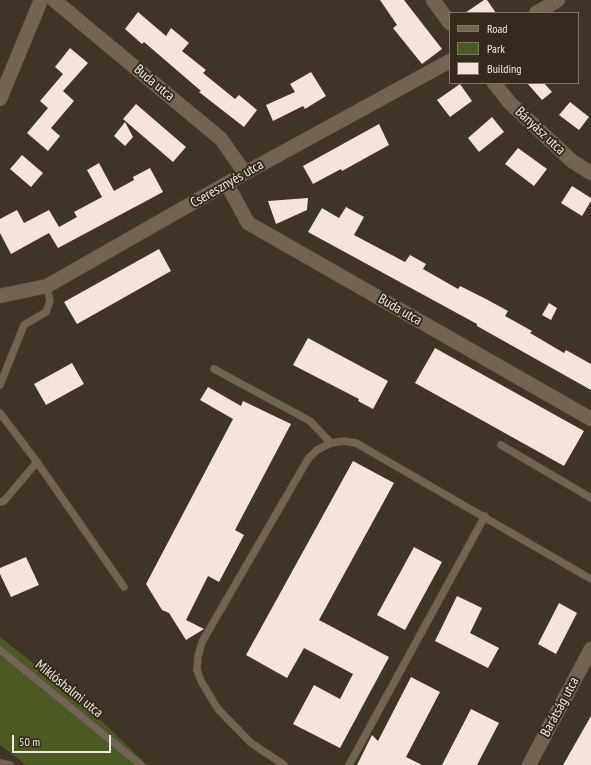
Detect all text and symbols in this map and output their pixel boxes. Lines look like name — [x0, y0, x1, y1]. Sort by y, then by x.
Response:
legend — [449, 12, 579, 84]
text: Road — [487, 21, 507, 36]
text: Park — [487, 41, 505, 56]
street label: Buda utca — [130, 61, 178, 105]
text: Building — [487, 61, 522, 76]
street label: Bányász utca — [511, 104, 569, 158]
street label: Cseresznyés utca — [188, 156, 266, 212]
street label: Buda utca — [375, 291, 425, 329]
street label: Miklóshalmi utca — [32, 657, 106, 721]
street label: Barátság utca — [537, 674, 583, 740]
scale bar — [14, 727, 113, 753]
text: 50 m — [19, 734, 40, 749]

